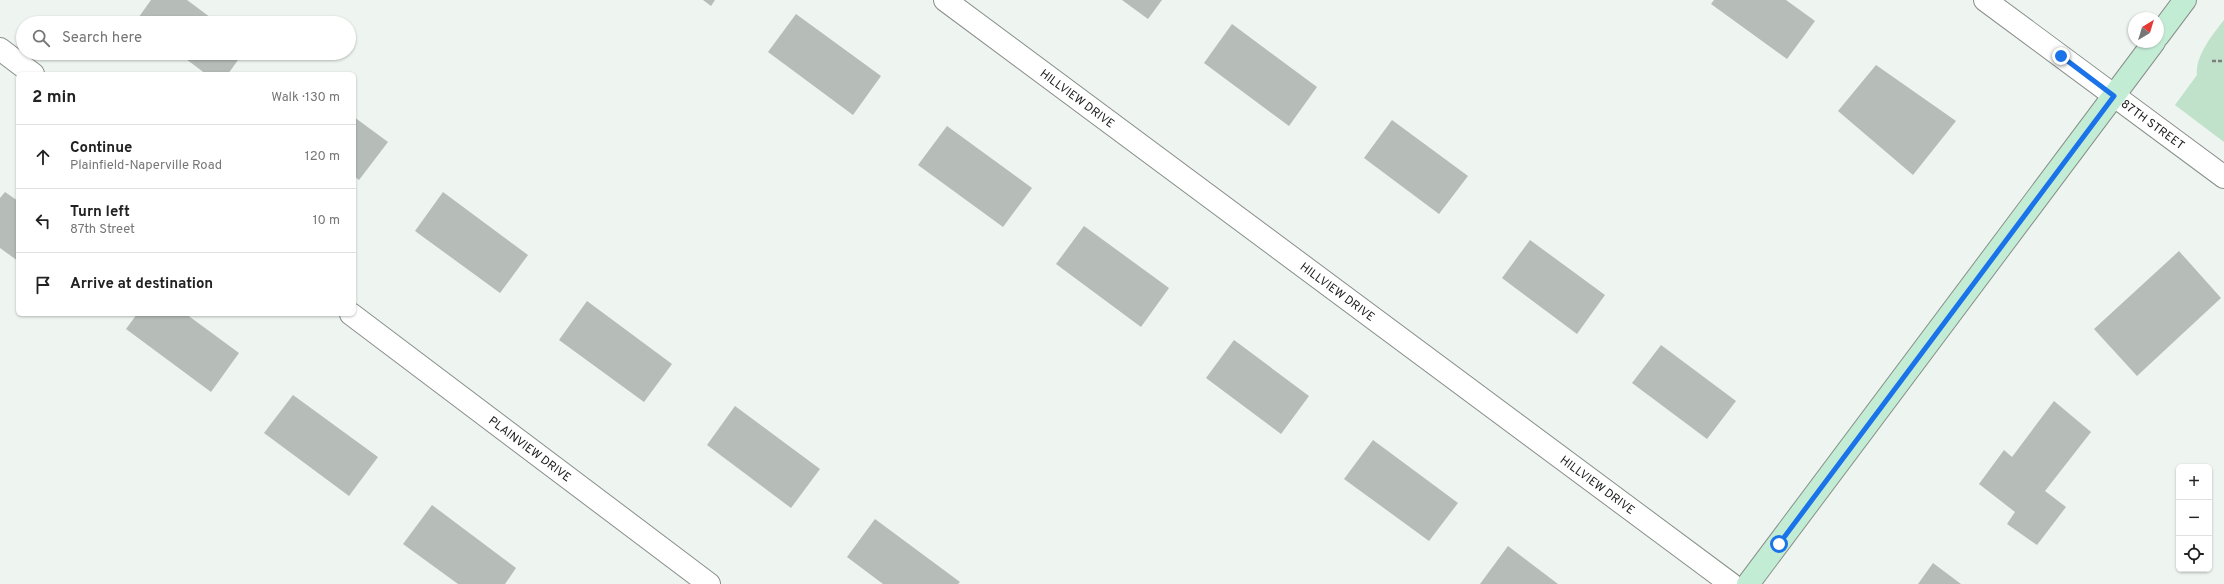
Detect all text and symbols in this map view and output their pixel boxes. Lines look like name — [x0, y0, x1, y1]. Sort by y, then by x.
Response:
north arrow — [2128, 12, 2164, 48]
search box — [16, 16, 356, 60]
icon: search — [30, 27, 52, 49]
text: Search here — [62, 29, 142, 48]
route end — [2052, 47, 2070, 65]
street label: HILLVIEW DRIVE — [1036, 66, 1117, 132]
text: 2 min — [32, 87, 76, 109]
text: Walk · 130 m — [271, 90, 340, 106]
street label: 87TH STREET — [2117, 96, 2187, 154]
text: Continue — [70, 139, 132, 158]
icon: ahead — [32, 146, 54, 168]
text: 120 m — [305, 149, 340, 165]
text: Plainfield-Naperville Road — [70, 158, 222, 174]
text: Turn left — [70, 203, 130, 222]
icon: left — [32, 210, 54, 232]
text: 10 m — [313, 213, 340, 229]
text: 87th Street — [70, 222, 135, 238]
street label: HILLVIEW DRIVE — [1296, 259, 1378, 325]
icon: arrive — [32, 274, 54, 296]
text: Arrive at destination — [70, 275, 213, 294]
street label: PLAINVIEW DRIVE — [485, 413, 574, 486]
street label: HILLVIEW DRIVE — [1556, 453, 1638, 519]
map controls — [2176, 464, 2212, 572]
button: + — [2176, 464, 2212, 500]
button: − — [2176, 500, 2212, 536]
route start — [1770, 535, 1788, 553]
button: locate — [2176, 536, 2212, 572]

